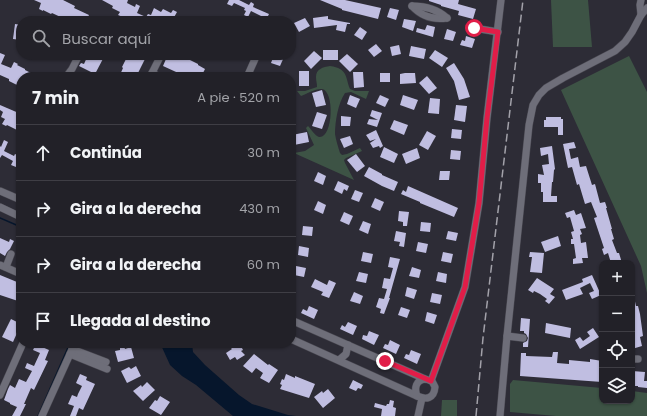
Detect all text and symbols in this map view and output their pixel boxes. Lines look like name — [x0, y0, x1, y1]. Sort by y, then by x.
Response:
search box — [16, 16, 296, 60]
route start — [465, 19, 483, 37]
icon: search — [30, 27, 52, 49]
text: Buscar aquí — [62, 28, 151, 49]
text: 7 min — [32, 86, 79, 110]
text: A pie · 520 m — [197, 88, 280, 107]
icon: ahead — [32, 142, 54, 164]
text: Continúa — [70, 142, 142, 163]
text: 30 m — [247, 143, 280, 162]
icon: right — [32, 198, 54, 220]
text: Gira a la derecha — [70, 198, 201, 219]
text: 430 m — [239, 199, 280, 218]
icon: right — [32, 254, 54, 276]
text: Gira a la derecha — [70, 254, 201, 275]
text: 60 m — [247, 255, 280, 274]
map controls — [599, 260, 635, 404]
button: + — [599, 260, 635, 296]
button: − — [599, 296, 635, 332]
icon: arrive — [32, 310, 54, 332]
text: Llegada al destino — [70, 310, 211, 331]
button: locate — [599, 332, 635, 368]
route end — [376, 352, 394, 370]
button: layers — [599, 368, 635, 404]

